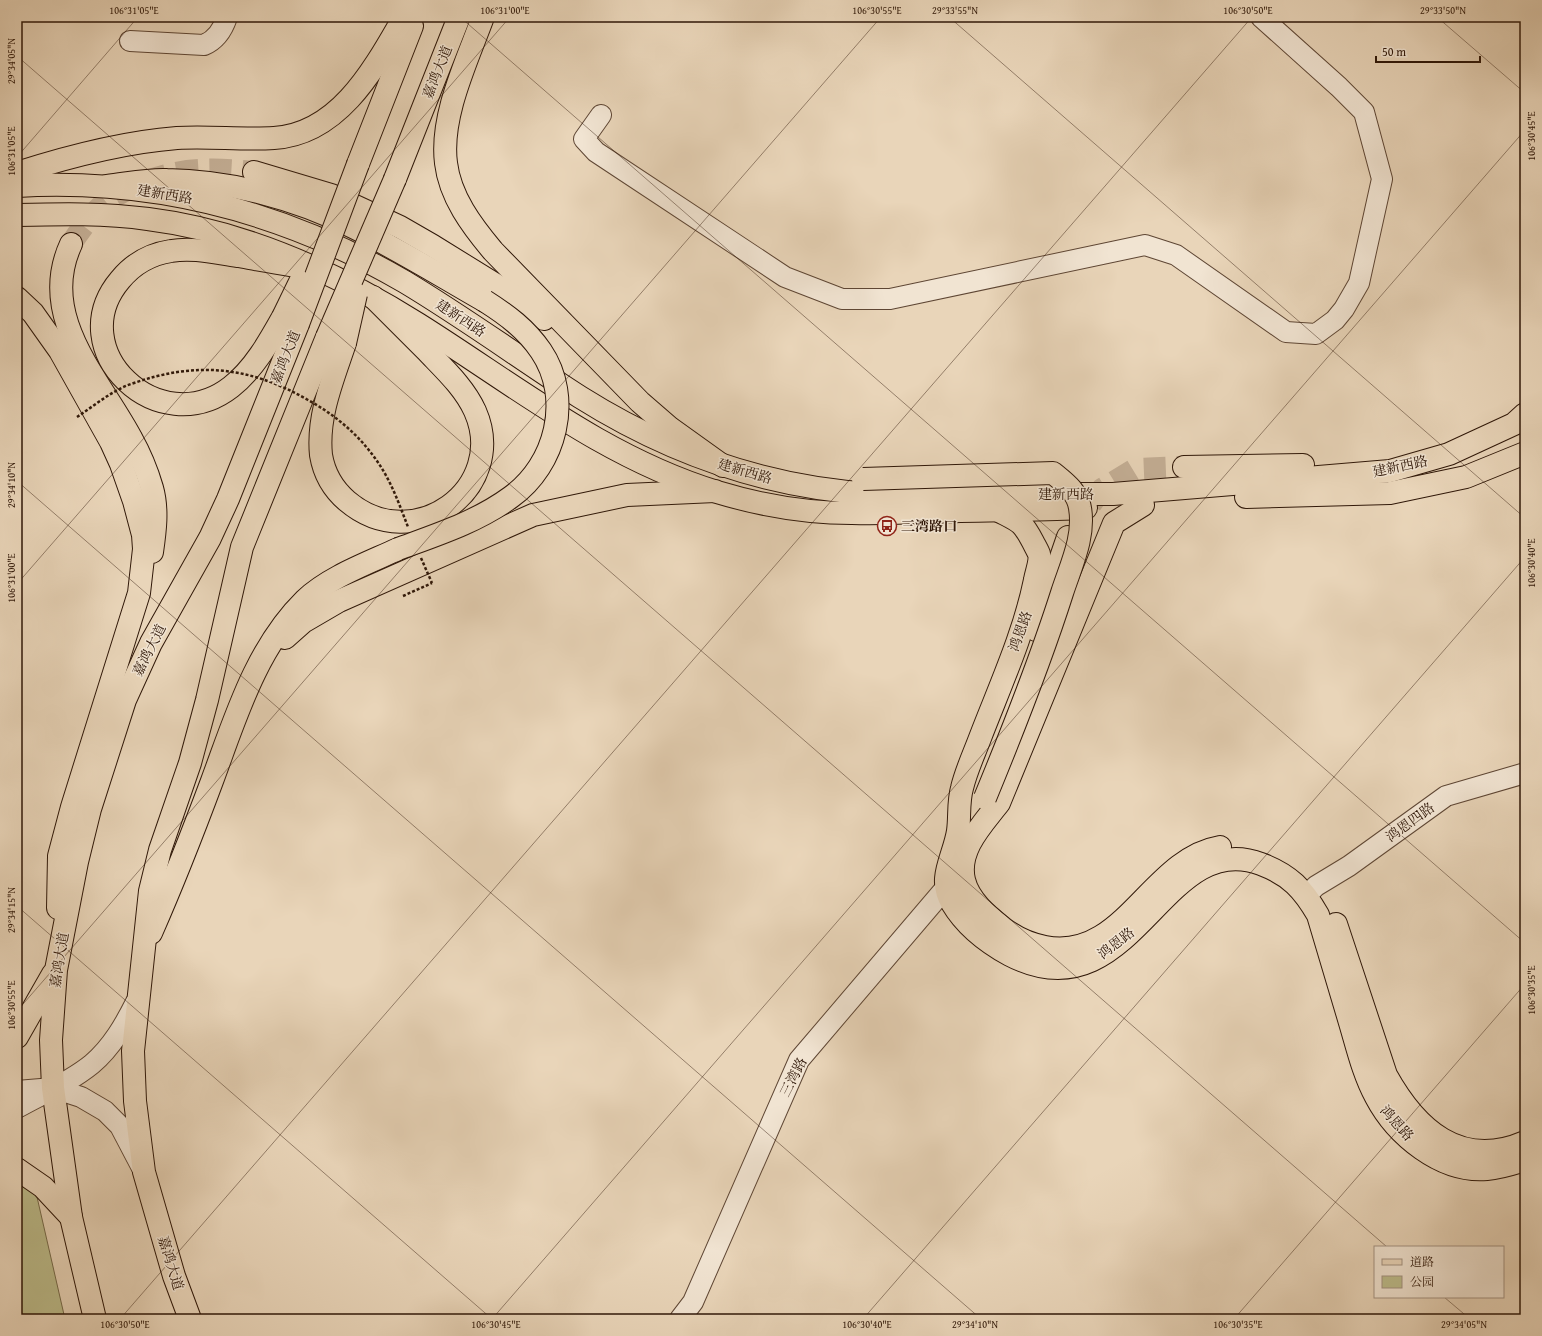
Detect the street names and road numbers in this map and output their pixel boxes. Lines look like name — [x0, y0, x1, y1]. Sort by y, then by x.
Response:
street label: 嘉鸿大道 — [417, 42, 457, 102]
street label: 建新西路 — [136, 180, 194, 208]
street label: 建新西路 — [432, 294, 490, 342]
street label: 嘉鸿大道 — [265, 327, 305, 387]
street label: 建新西路 — [1371, 450, 1429, 482]
street label: 建新西路 — [715, 454, 775, 488]
street label: 建新西路 — [1038, 484, 1094, 504]
street label: 鸿恩路 — [1003, 608, 1037, 654]
street label: 嘉鸿大道 — [127, 621, 171, 679]
street label: 鸿恩四路 — [1381, 797, 1439, 847]
street label: 鸿恩路 — [1093, 922, 1139, 964]
street label: 嘉鸿大道 — [45, 931, 73, 989]
street label: 三湾路 — [775, 1054, 811, 1100]
street label: 鸿恩路 — [1376, 1101, 1418, 1145]
street label: 嘉鸿大道 — [153, 1233, 189, 1293]

